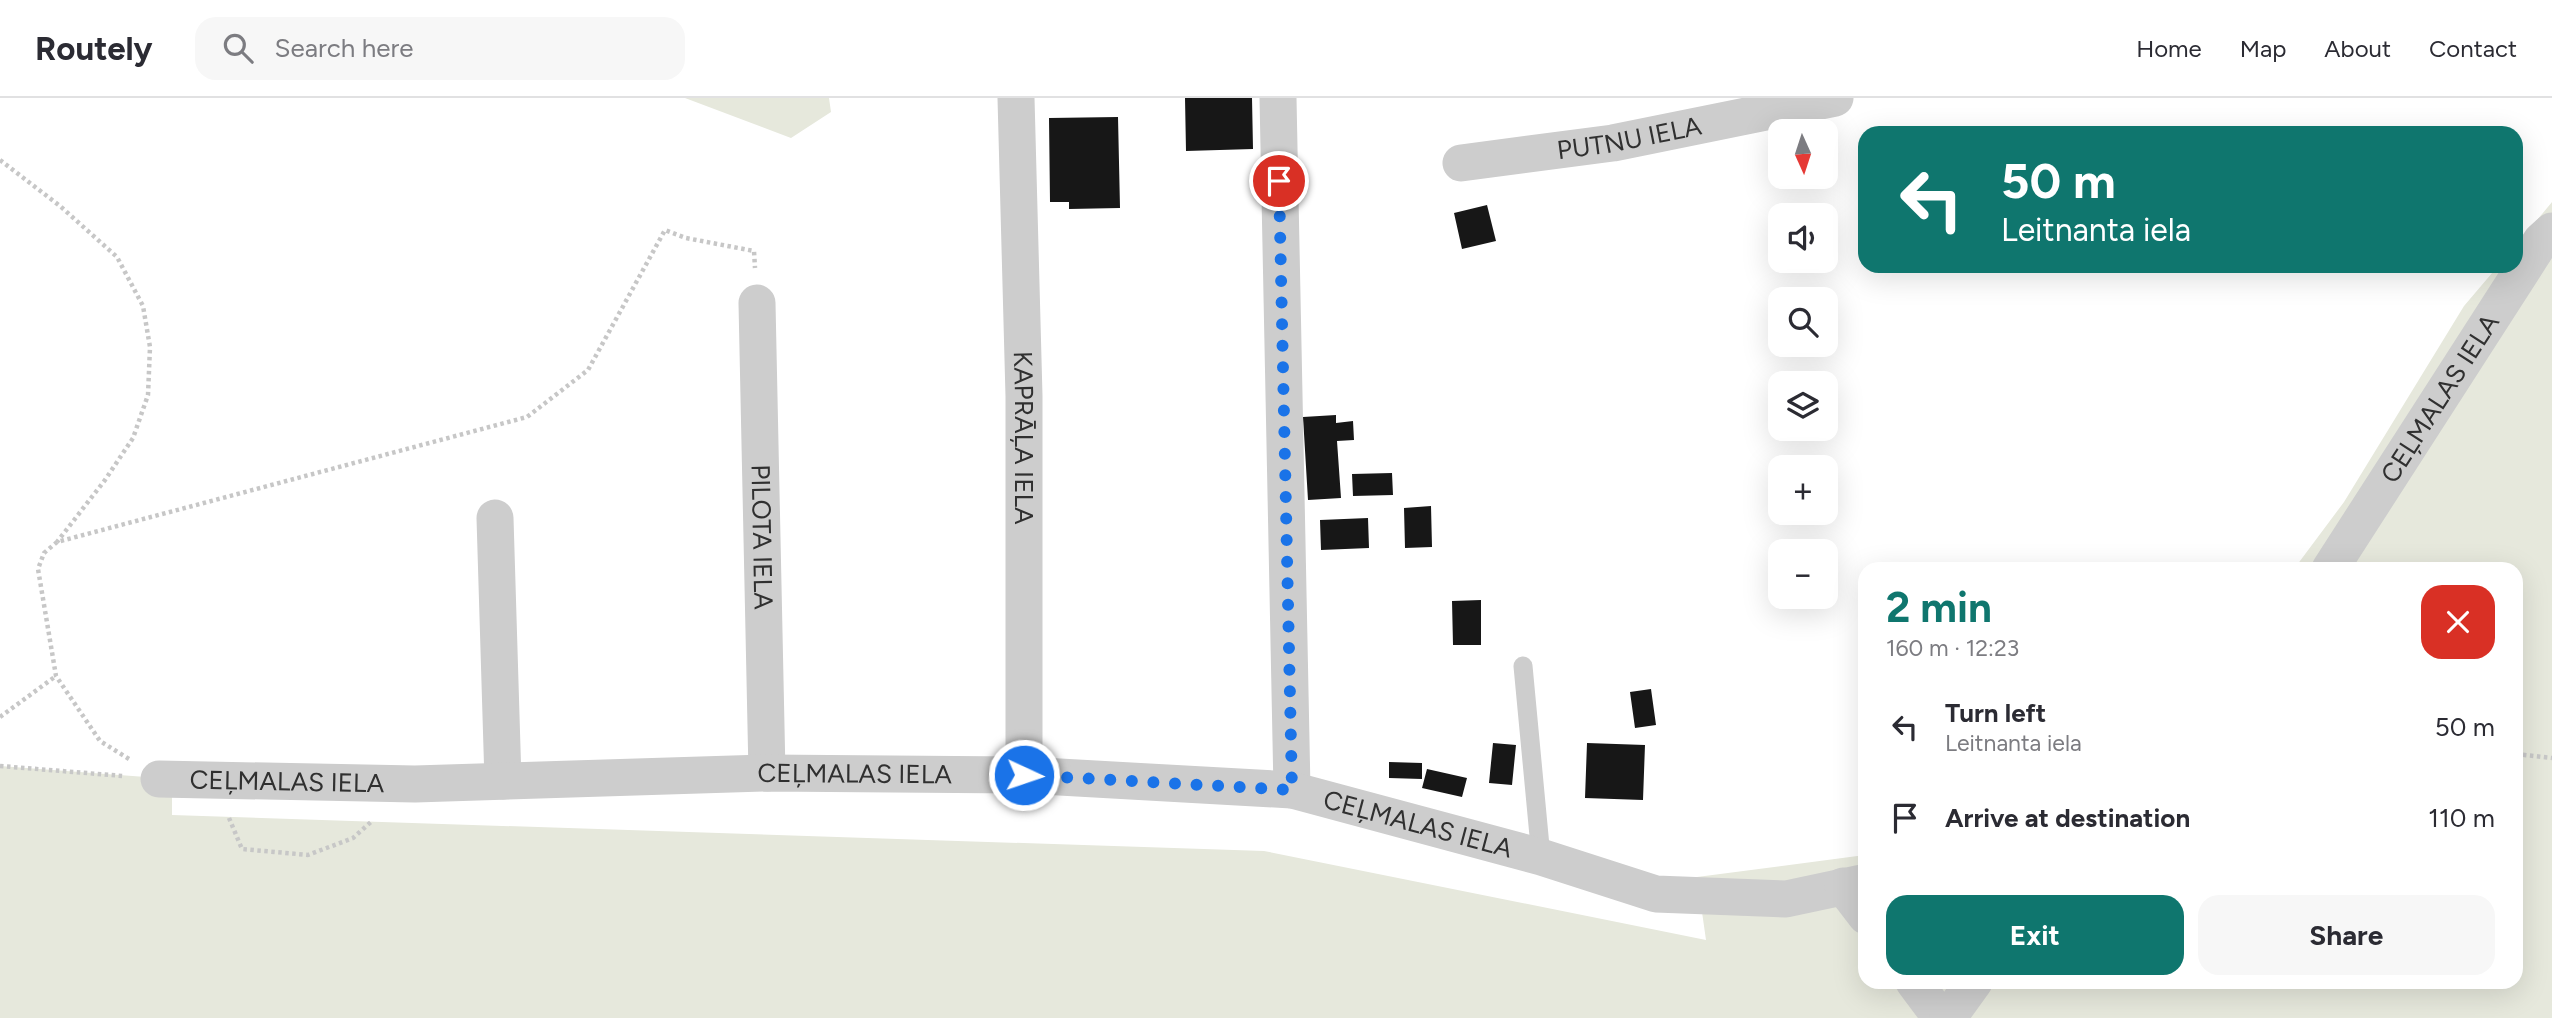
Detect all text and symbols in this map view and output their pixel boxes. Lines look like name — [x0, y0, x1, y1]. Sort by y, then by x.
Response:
search box — [195, 17, 685, 80]
text: Routely — [35, 29, 153, 68]
icon: search — [219, 29, 257, 67]
text: Search here — [275, 32, 414, 64]
text: Home — [2136, 34, 2202, 63]
text: Map — [2240, 34, 2286, 63]
text: About — [2324, 34, 2391, 63]
text: Contact — [2429, 34, 2517, 63]
street label: PUTNU IELA — [1555, 109, 1705, 166]
north arrow — [1768, 119, 1838, 189]
map controls — [1768, 119, 1838, 609]
pin — [1249, 151, 1309, 211]
text: 50 m — [2001, 151, 2116, 210]
icon: left — [1886, 154, 1977, 245]
icon: arrive — [1260, 162, 1298, 200]
button: sound — [1768, 203, 1838, 273]
text: Leitnanta iela — [2001, 211, 2191, 249]
button: search — [1768, 287, 1838, 357]
street label: CEĻMALAS IELA — [2374, 308, 2506, 489]
street label: KAPRĀĻA IELA — [1007, 351, 1040, 525]
button: layers — [1768, 371, 1838, 441]
button: + — [1768, 455, 1838, 525]
street label: PILOTA IELA — [744, 464, 780, 610]
button: − — [1768, 539, 1838, 609]
text: 2 min — [1886, 582, 1992, 633]
button: close — [2421, 585, 2495, 659]
text: 160 m · 12:23 — [1886, 634, 2019, 662]
text: Turn left — [1945, 697, 2046, 729]
icon: left — [1886, 708, 1924, 746]
text: 50 m — [2435, 711, 2495, 743]
text: Leitnanta iela — [1945, 729, 2082, 757]
position arrow — [987, 738, 1061, 812]
street label: CEĻMALAS IELA — [757, 757, 953, 790]
street label: CEĻMALAS IELA — [189, 764, 385, 799]
street label: CEĻMALAS IELA — [1320, 783, 1516, 865]
icon: arrive — [1886, 799, 1924, 837]
text: Arrive at destination — [1945, 802, 2190, 834]
text: 110 m — [2428, 802, 2495, 834]
button: Exit — [1886, 895, 2184, 975]
button: Share — [2198, 895, 2495, 975]

